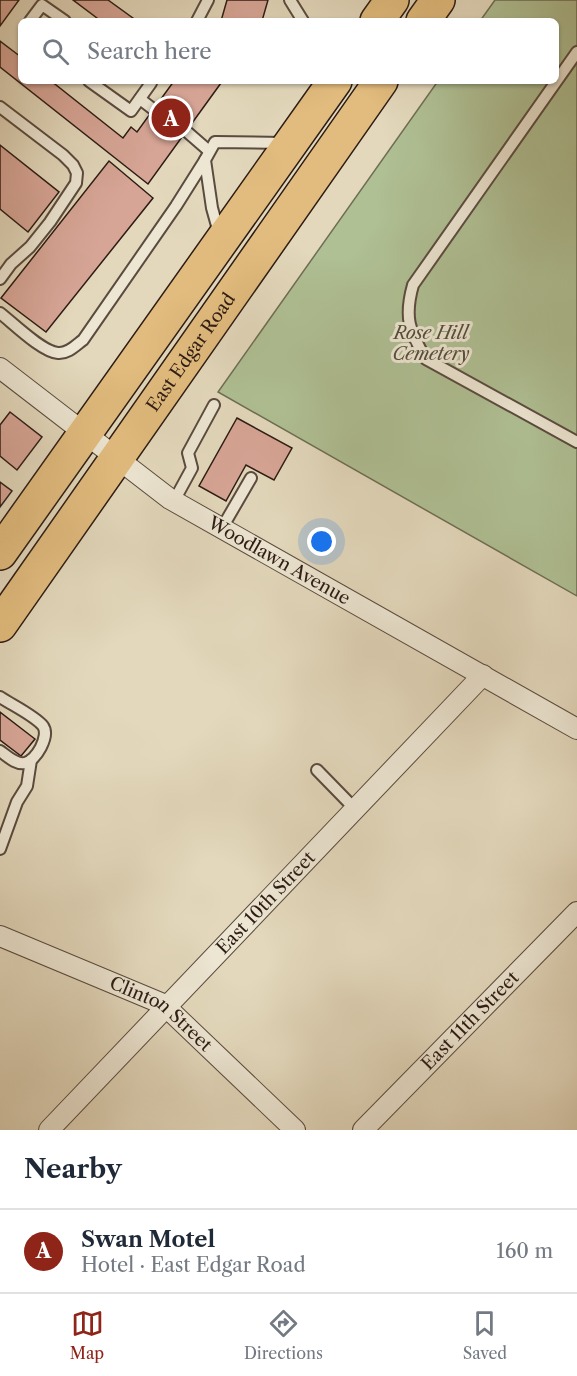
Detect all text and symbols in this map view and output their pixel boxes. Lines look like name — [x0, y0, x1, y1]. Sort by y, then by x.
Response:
search box — [18, 18, 559, 84]
icon: search — [39, 35, 72, 68]
text: Search here — [87, 38, 212, 65]
pin: A — [152, 96, 190, 140]
street label: East Edgar Road — [142, 289, 240, 416]
park label: Rose Hill Cemetery — [392, 322, 471, 365]
street label: Woodlawn Avenue — [203, 511, 354, 610]
your location — [307, 527, 336, 556]
street label: East 10th Street — [212, 846, 320, 959]
street label: East 11th Street — [417, 966, 524, 1075]
street label: Clinton Street — [106, 972, 217, 1056]
text: Nearby — [24, 1153, 122, 1185]
text: Swan Motel — [81, 1226, 215, 1253]
text: A — [36, 1239, 51, 1263]
text: 160 m — [496, 1239, 553, 1263]
text: Hotel · East Edgar Road — [81, 1253, 306, 1277]
tab: Map — [70, 1307, 104, 1363]
tab: Directions — [244, 1307, 323, 1363]
tab: Saved — [463, 1307, 507, 1363]

